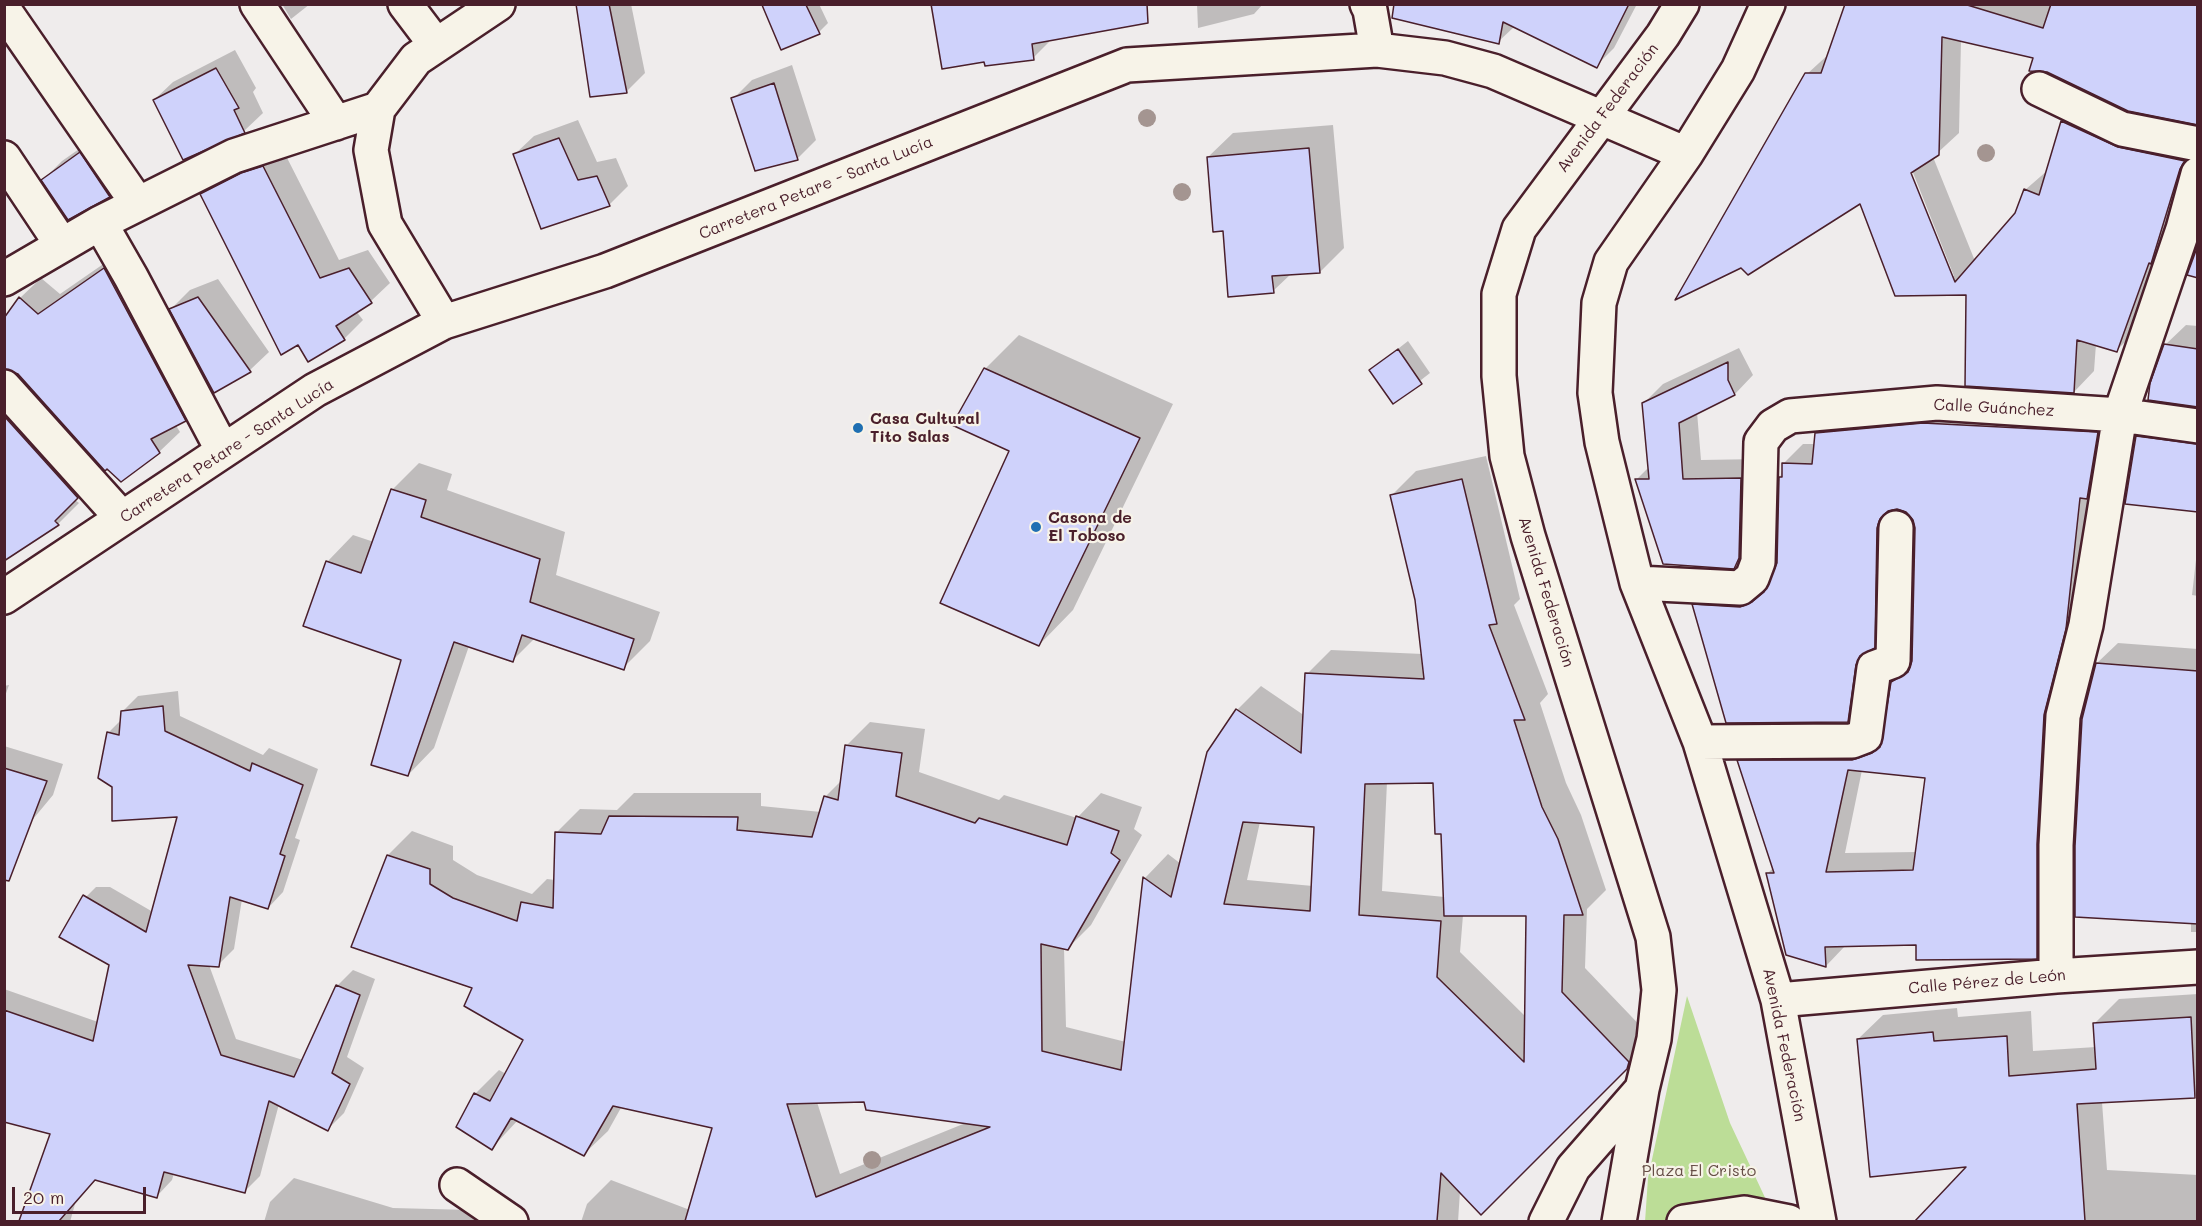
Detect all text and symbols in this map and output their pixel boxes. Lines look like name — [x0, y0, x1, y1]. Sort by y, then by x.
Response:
street label: Avenida Federación — [1553, 40, 1663, 176]
street label: Carretera Petare - Santa Lucía — [696, 132, 936, 244]
street label: Carretera Petare - Santa Lucía — [117, 375, 337, 527]
street label: Calle Guánchez — [1933, 395, 2055, 421]
place label: Casa Cultural Tito Salas — [870, 409, 979, 447]
marker: Casa Cultural Tito Salas — [851, 421, 865, 435]
place label: Casona de El Toboso — [1048, 508, 1132, 546]
street label: Avenida Federación — [1514, 514, 1578, 670]
marker: Casona de El Toboso — [1029, 520, 1043, 534]
street label: Calle Pérez de León — [1908, 966, 2066, 998]
street label: Avenida Federación — [1758, 967, 1810, 1123]
park label: Plaza El Cristo — [1642, 1161, 1756, 1181]
scale bar — [15, 1175, 148, 1213]
text: 20 m — [23, 1185, 64, 1209]

